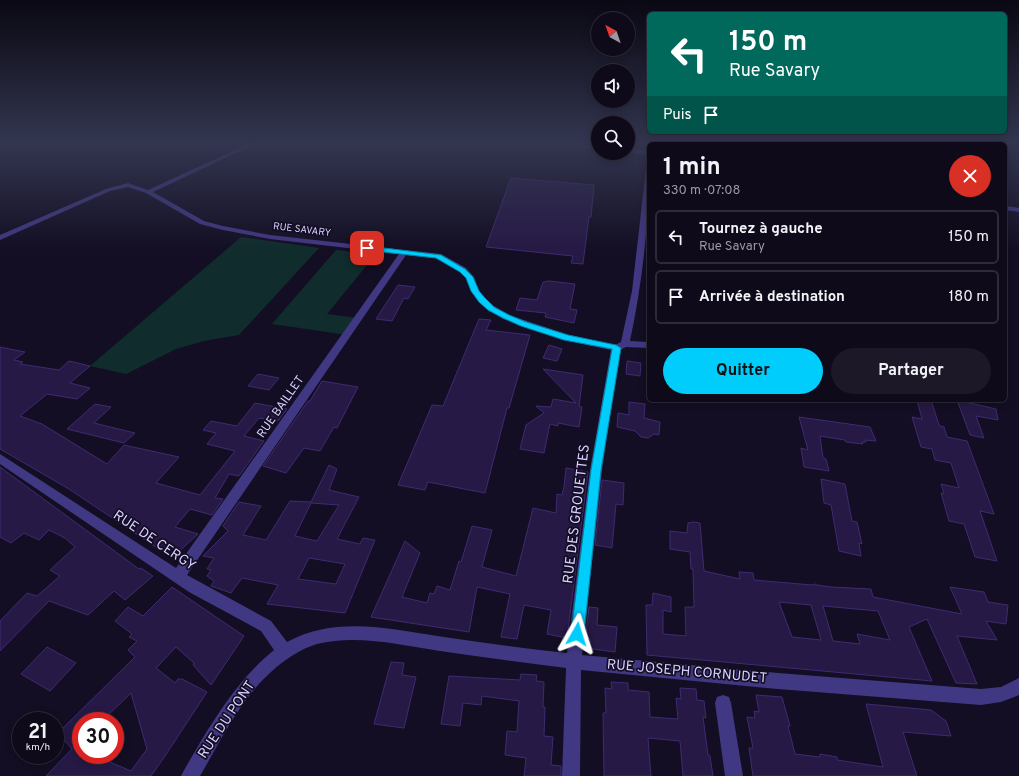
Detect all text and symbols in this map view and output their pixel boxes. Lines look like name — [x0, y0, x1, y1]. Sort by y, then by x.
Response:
north arrow — [591, 12, 635, 56]
map controls — [591, 12, 635, 160]
text: 150 m — [729, 25, 807, 61]
icon: left — [663, 28, 715, 80]
text: Rue Savary — [729, 60, 820, 83]
button: sound — [591, 64, 635, 108]
icon: arrive — [700, 104, 722, 126]
text: Puis — [663, 106, 692, 125]
button: search — [591, 116, 635, 160]
text: 1 min — [663, 153, 721, 183]
button: close — [949, 155, 991, 197]
text: 330 m · 07:08 — [663, 183, 740, 199]
street label: RUE SAVARY — [272, 220, 332, 240]
text: Tournez à gauche — [699, 220, 823, 239]
icon: left — [665, 226, 687, 248]
text: 150 m — [948, 228, 989, 247]
pin — [350, 231, 384, 265]
icon: arrive — [356, 237, 378, 259]
text: Rue Savary — [699, 239, 765, 255]
icon: arrive — [665, 286, 687, 308]
text: Arrivée à destination — [699, 288, 845, 307]
text: 180 m — [949, 288, 989, 307]
button: Quitter — [663, 348, 823, 394]
button: Partager — [831, 348, 991, 394]
street label: RUE BAILLET — [254, 373, 308, 441]
street label: RUE DES GROUETTES — [560, 443, 594, 585]
street label: RUE DE CERGY — [109, 507, 199, 575]
position arrow — [556, 613, 598, 655]
street label: RUE JOSEPH CORNUDET — [606, 657, 768, 687]
street label: RUE DU PONT — [195, 678, 259, 762]
speed limit sign: 30 — [72, 712, 124, 764]
text: 21 — [28, 720, 48, 746]
text: km/h — [26, 741, 50, 754]

